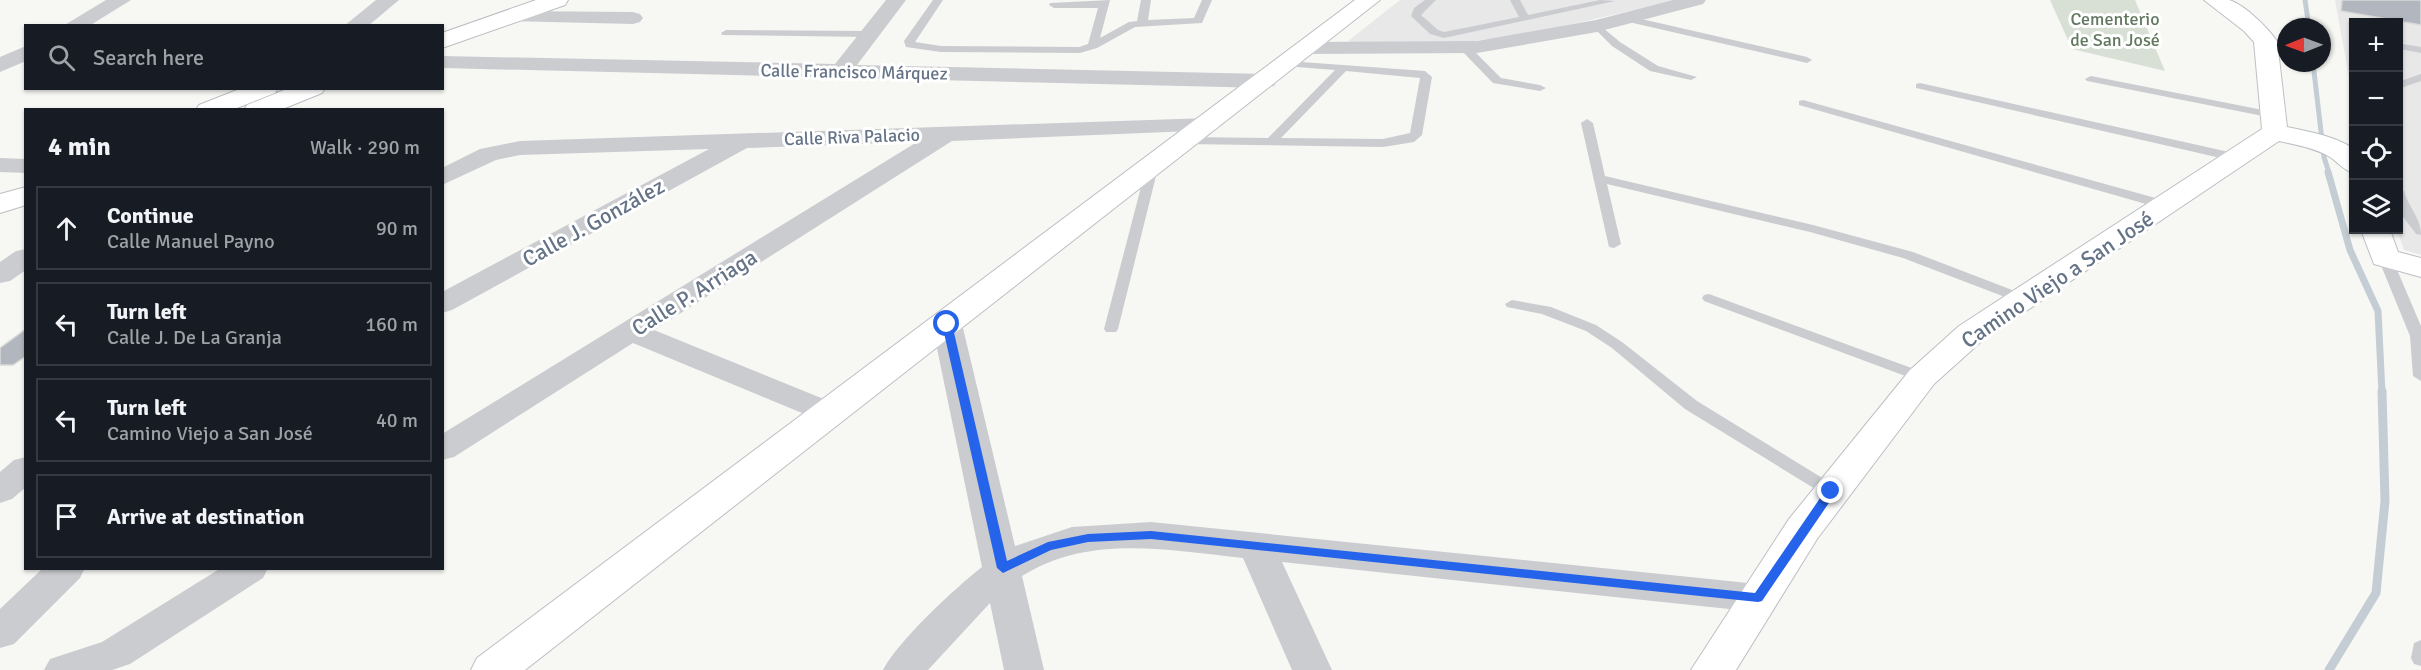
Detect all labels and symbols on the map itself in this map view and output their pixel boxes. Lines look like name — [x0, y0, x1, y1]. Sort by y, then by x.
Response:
park label: Cementerio de San José — [2070, 8, 2160, 51]
north arrow — [2277, 18, 2331, 72]
street label: Calle Francisco Márquez — [760, 59, 948, 85]
street label: Calle Riva Palacio — [784, 124, 920, 150]
street label: Calle J. González — [518, 172, 669, 273]
street label: Camino Viejo a San José — [1956, 205, 2159, 354]
street label: Calle P. Arriaga — [627, 243, 762, 342]
route start — [933, 310, 959, 336]
route end — [1817, 477, 1843, 503]

